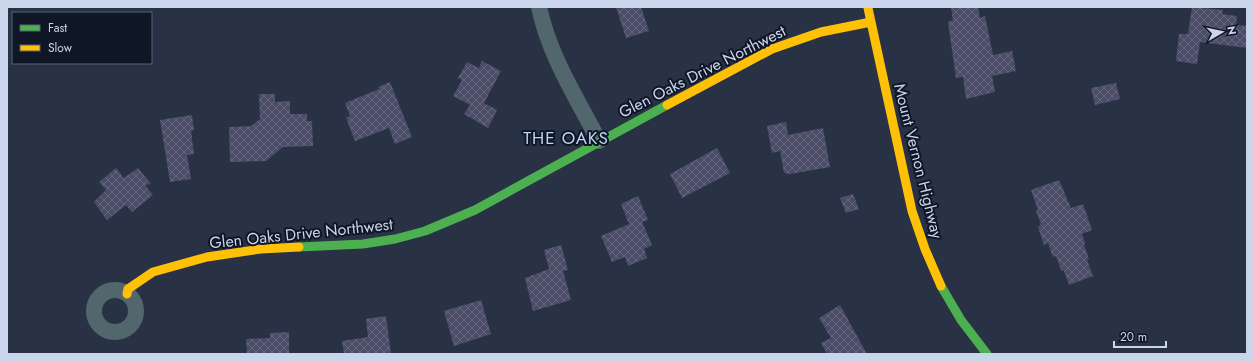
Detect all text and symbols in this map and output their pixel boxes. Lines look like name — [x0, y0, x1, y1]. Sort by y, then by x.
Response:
legend — [12, 12, 152, 64]
north arrow — [1202, 12, 1242, 52]
text: Fast — [48, 19, 67, 37]
street label: Glen Oaks Drive Northwest — [615, 19, 790, 124]
text: N — [1223, 25, 1240, 36]
text: Slow — [48, 39, 73, 57]
street label: Mount Vernon Highway — [888, 81, 949, 242]
district label: THE OAKS — [523, 126, 609, 150]
street label: Glen Oaks Drive Northwest — [208, 212, 394, 255]
scale bar — [1114, 323, 1166, 349]
text: 20 m — [1120, 328, 1147, 346]

